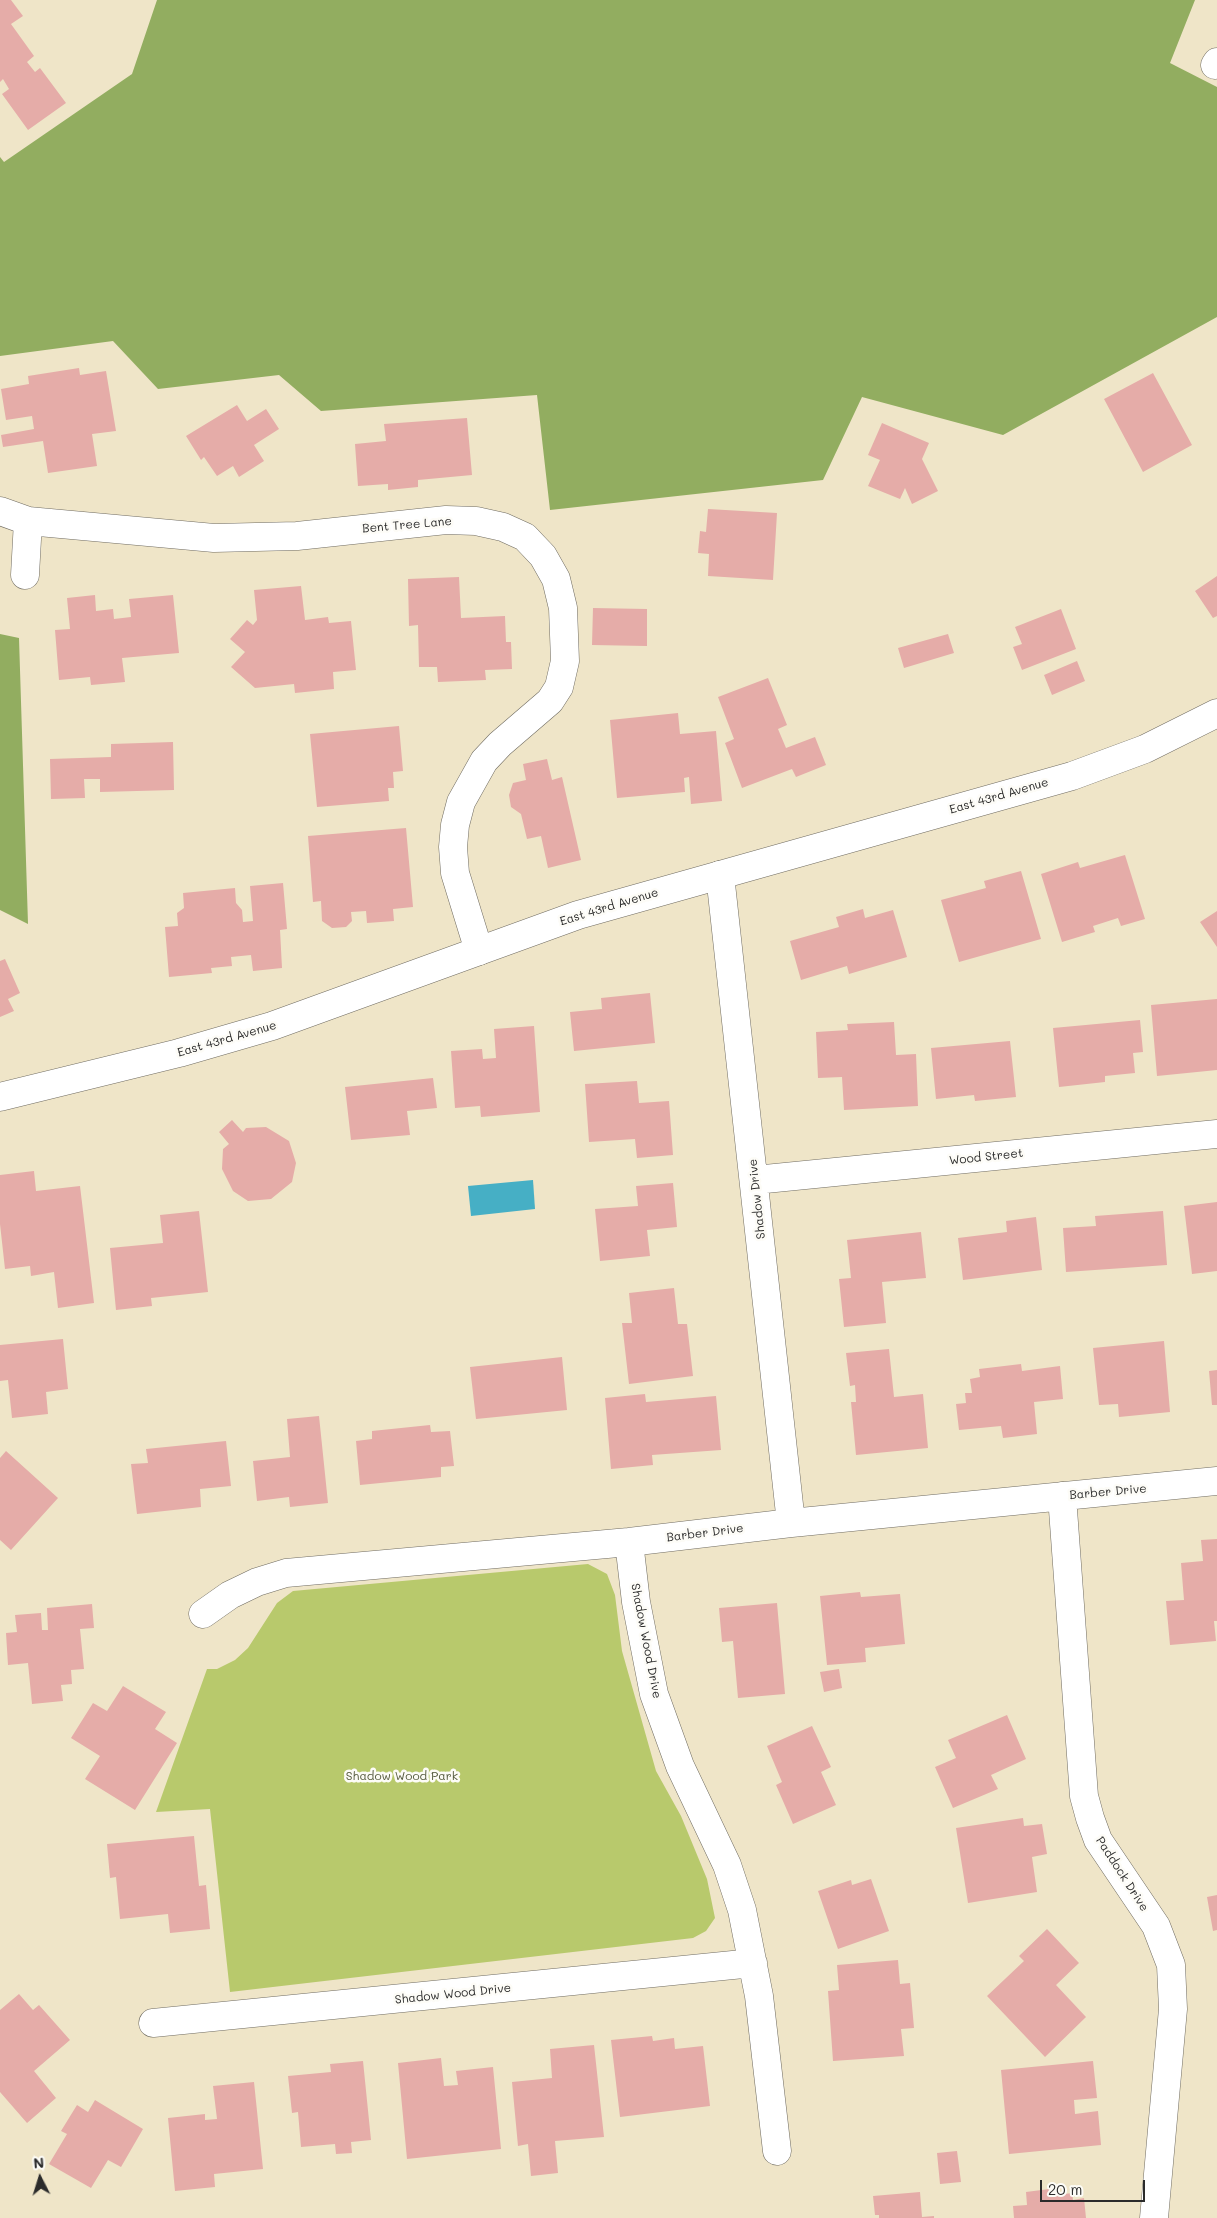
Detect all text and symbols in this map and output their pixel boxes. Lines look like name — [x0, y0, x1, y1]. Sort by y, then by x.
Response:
street label: Bent Tree Lane — [362, 514, 452, 536]
street label: East 43rd Avenue — [948, 775, 1050, 817]
street label: East 43rd Avenue — [558, 885, 660, 929]
street label: East 43rd Avenue — [176, 1018, 278, 1060]
street label: Wood Street — [948, 1146, 1024, 1168]
street label: Shadow Drive — [746, 1158, 768, 1240]
street label: Barber Drive — [1069, 1481, 1147, 1503]
street label: Barber Drive — [666, 1521, 744, 1545]
street label: Shadow Wood Drive — [628, 1582, 664, 1700]
park label: Shadow Wood Park — [346, 1769, 458, 1783]
street label: Paddock Drive — [1093, 1834, 1151, 1914]
street label: Shadow Wood Drive — [394, 1981, 512, 2007]
north arrow — [15, 2153, 65, 2203]
text: N — [33, 2153, 45, 2172]
scale bar — [1042, 2170, 1147, 2202]
text: 20 m — [1048, 2179, 1082, 2199]

